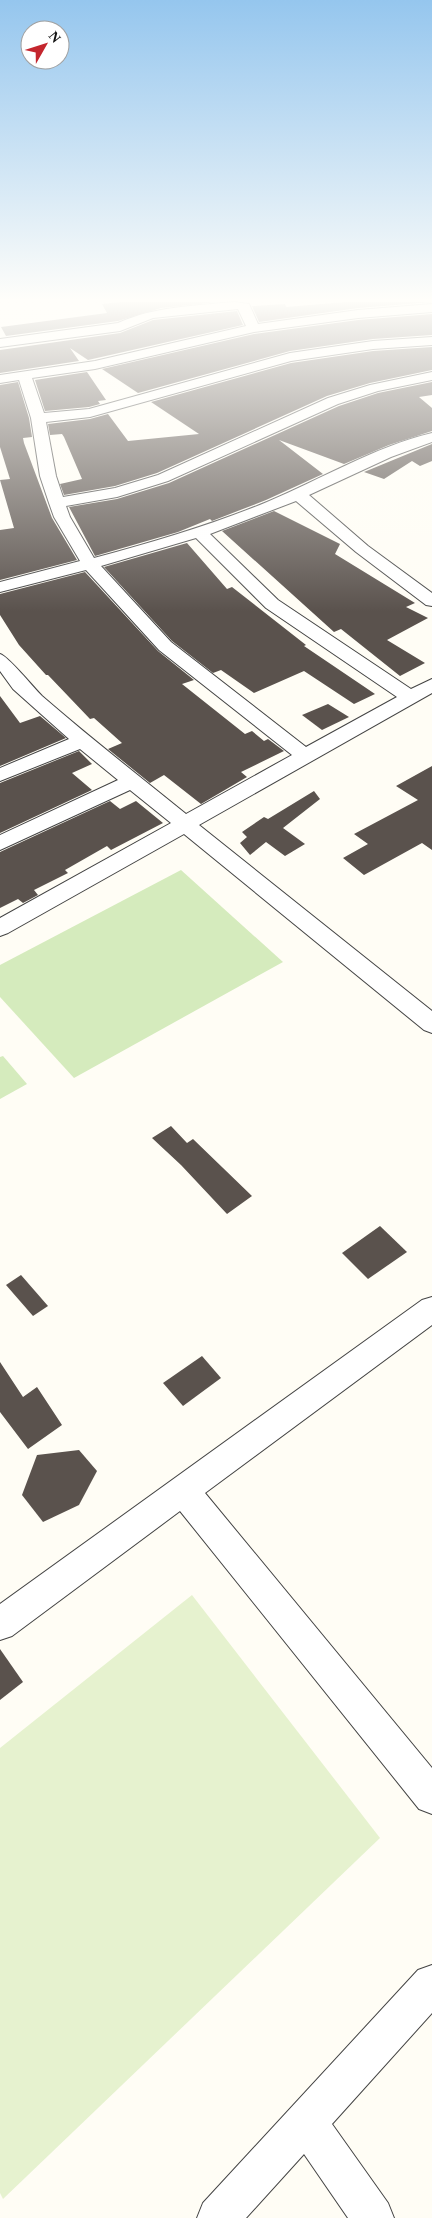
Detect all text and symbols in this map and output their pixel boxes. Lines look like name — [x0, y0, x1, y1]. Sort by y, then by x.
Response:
north arrow — [20, 20, 70, 70]
text: N — [46, 28, 64, 46]

